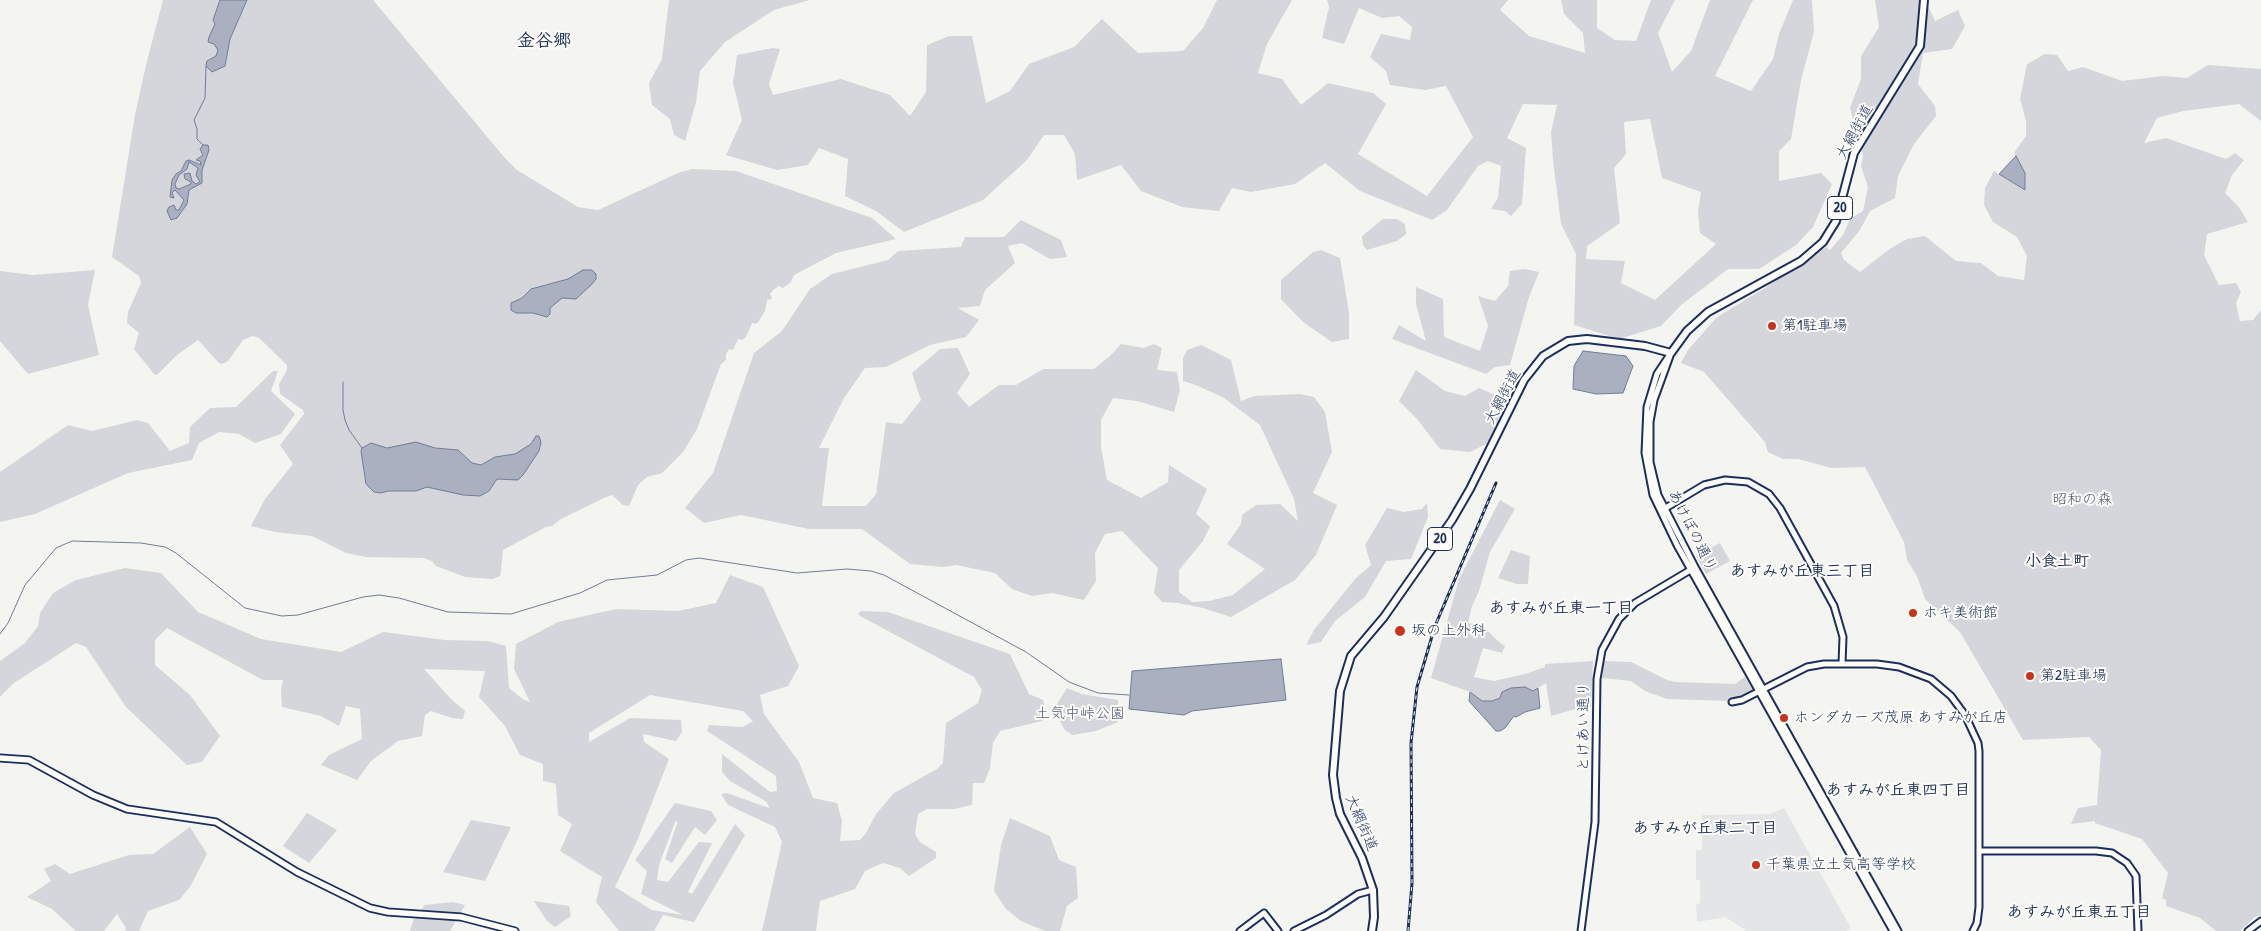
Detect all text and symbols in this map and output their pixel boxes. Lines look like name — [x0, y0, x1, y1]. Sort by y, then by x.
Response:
district label: 金谷郷 — [517, 30, 571, 52]
street label: 大網街道 — [1833, 101, 1877, 163]
road number: 20 — [1828, 197, 1852, 220]
place label: 第1駐車場 — [1782, 317, 1847, 335]
marker: 第1駐車場 — [1766, 320, 1778, 332]
street label: 大網街道 — [1481, 366, 1525, 428]
street label: あけぼの通り — [1664, 487, 1720, 575]
park label: 昭和の森 — [2052, 491, 2112, 509]
road number: 20 — [1428, 528, 1452, 550]
district label: 小食土町 — [2025, 552, 2089, 572]
district label: あすみが丘東三丁目 — [1730, 562, 1874, 582]
district label: あすみが丘東一丁目 — [1489, 599, 1633, 619]
place label: ホキ美術館 — [1923, 604, 1998, 622]
marker: ホキ美術館 — [1907, 607, 1919, 619]
place label: 坂の上外科 — [1411, 622, 1486, 640]
marker: 坂の上外科 — [1393, 624, 1407, 638]
place label: 第2駐車場 — [2040, 667, 2107, 685]
marker: 第2駐車場 — [2024, 670, 2036, 682]
street label: とけあい通り — [1575, 682, 1593, 772]
park label: 土気中峠公園 — [1035, 705, 1125, 723]
place label: ホンダカーズ茂原 あすみが丘店 — [1794, 709, 2007, 727]
marker: ホンダカーズ茂原 あすみが丘店 — [1778, 712, 1790, 724]
district label: あすみが丘東四丁目 — [1826, 781, 1970, 801]
street label: 大網街道 — [1341, 792, 1381, 854]
district label: あすみが丘東二丁目 — [1633, 819, 1777, 839]
place label: 千葉県立土気高等学校 — [1766, 856, 1916, 874]
marker: 千葉県立土気高等学校 — [1750, 859, 1762, 871]
district label: あすみが丘東五丁目 — [2007, 903, 2151, 923]

